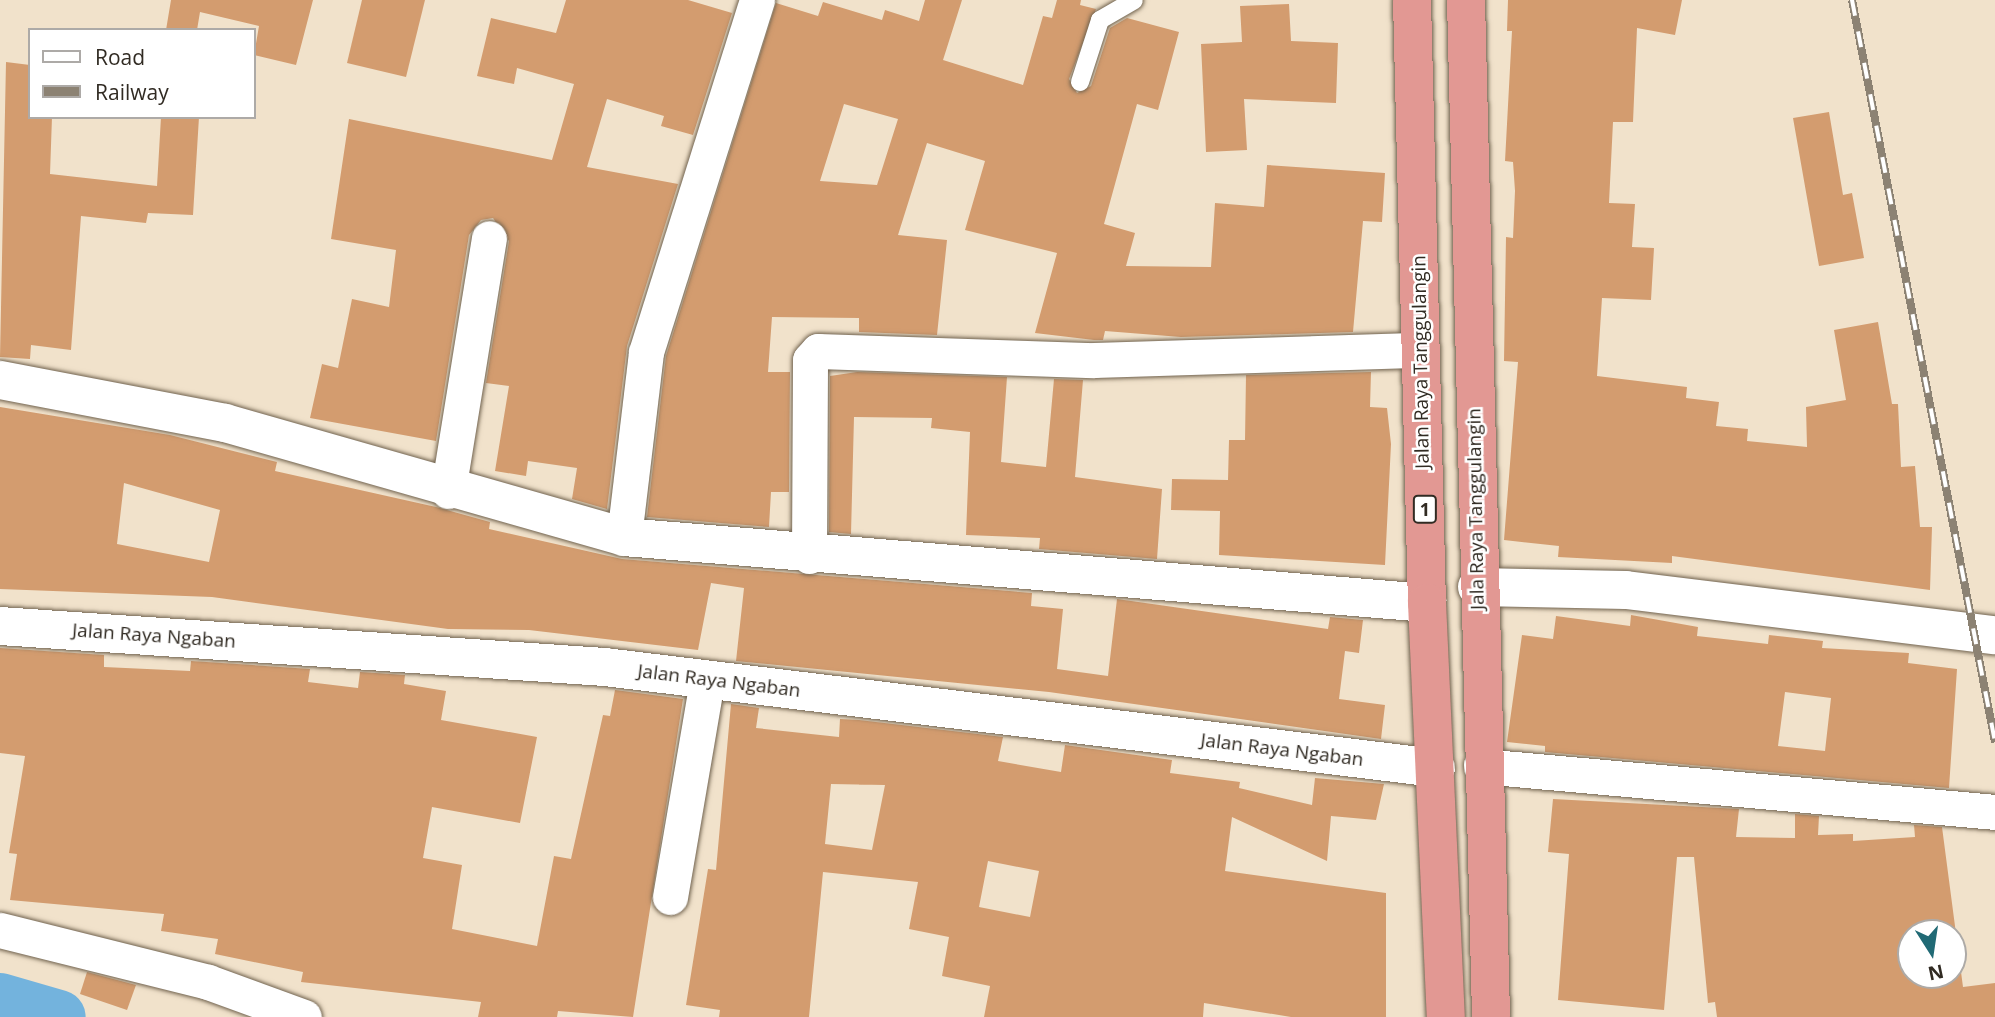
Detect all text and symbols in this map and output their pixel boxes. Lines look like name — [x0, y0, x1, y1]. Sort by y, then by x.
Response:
legend — [28, 28, 256, 119]
text: Road — [95, 43, 145, 71]
text: Railway — [95, 78, 169, 106]
street label: Jalan Raya Tanggulangin — [1408, 255, 1434, 469]
street label: Jala Raya Tanggulangin — [1463, 408, 1489, 610]
road number: 1 — [1413, 494, 1437, 524]
street label: Jalan Raya Ngaban — [71, 619, 237, 653]
street label: Jalan Raya Ngaban — [636, 660, 802, 702]
street label: Jalan Raya Ngaban — [1199, 729, 1365, 771]
north arrow — [1897, 919, 1967, 989]
text: N — [1926, 958, 1946, 987]

